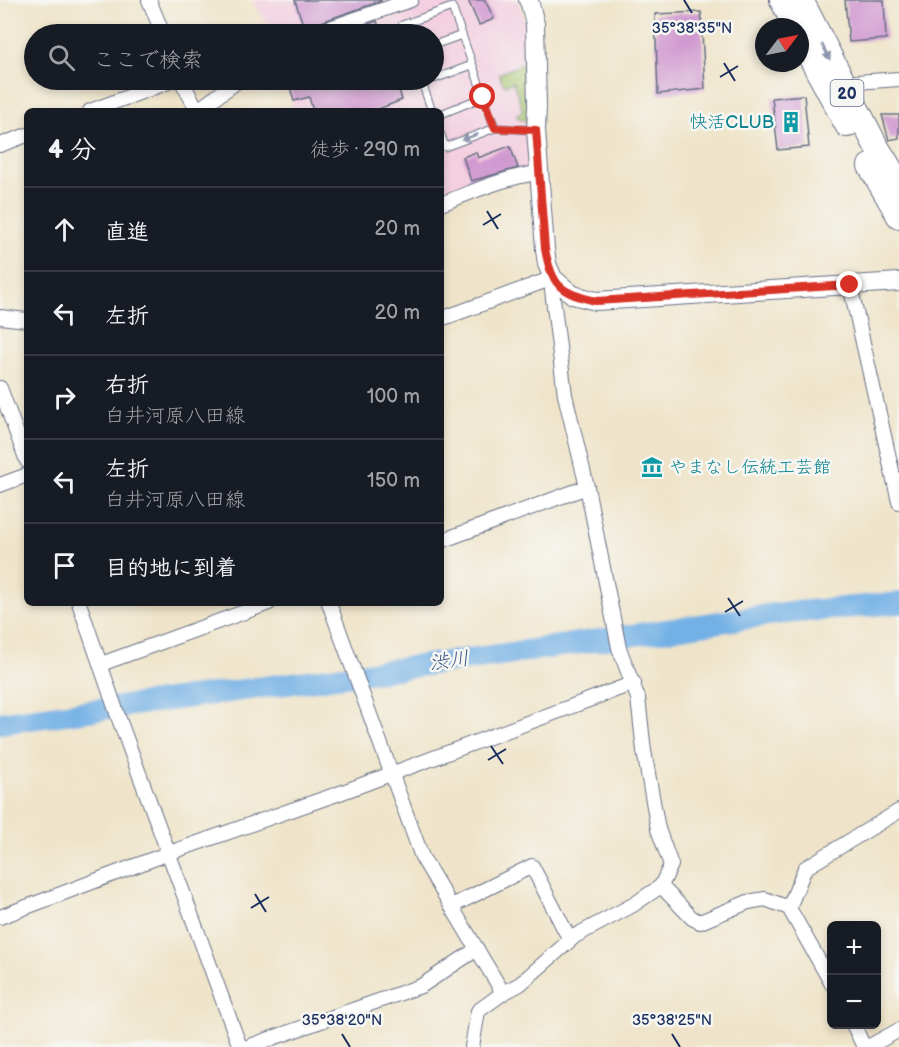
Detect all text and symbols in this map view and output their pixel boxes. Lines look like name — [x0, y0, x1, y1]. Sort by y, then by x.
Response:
north arrow — [755, 18, 809, 72]
text: 35°38'35"N — [652, 19, 732, 38]
search box — [24, 24, 444, 90]
icon: search — [45, 41, 78, 74]
one-way arrow — [822, 44, 831, 61]
text: ここで検索 — [93, 47, 203, 74]
road number: 20 — [830, 80, 864, 106]
route start — [469, 83, 495, 109]
building icon: 快活CLUB — [779, 110, 803, 134]
place label: 快活CLUB — [689, 112, 774, 133]
one-way arrow — [461, 133, 479, 142]
text: 4 分 — [48, 135, 96, 166]
text: 徒歩 · 290 m — [310, 138, 420, 162]
icon: ahead — [48, 213, 81, 246]
text: 20 m — [375, 217, 420, 241]
text: 直進 — [105, 219, 149, 246]
route end — [836, 271, 862, 297]
icon: left — [48, 297, 81, 330]
text: 20 m — [375, 301, 420, 325]
text: 左折 — [105, 303, 149, 330]
text: 右折 — [105, 372, 149, 399]
icon: right — [48, 381, 81, 414]
text: 100 m — [367, 385, 420, 409]
text: 白井河原八田線 — [105, 404, 245, 428]
museum icon: やまなし伝統工芸館 — [640, 455, 664, 479]
text: 左折 — [105, 456, 149, 483]
place label: やまなし伝統工芸館 — [669, 457, 831, 478]
icon: left — [48, 465, 81, 498]
text: 150 m — [367, 469, 420, 493]
text: 白井河原八田線 — [105, 488, 245, 512]
icon: arrive — [48, 549, 81, 582]
text: 目的地に到着 — [105, 555, 237, 582]
water label: 渋川 — [428, 646, 471, 676]
map controls — [827, 921, 881, 1029]
button: + — [827, 921, 881, 975]
button: − — [827, 975, 881, 1029]
text: 35°38'20"N — [302, 1011, 382, 1030]
text: 35°38'25"N — [632, 1011, 712, 1030]

